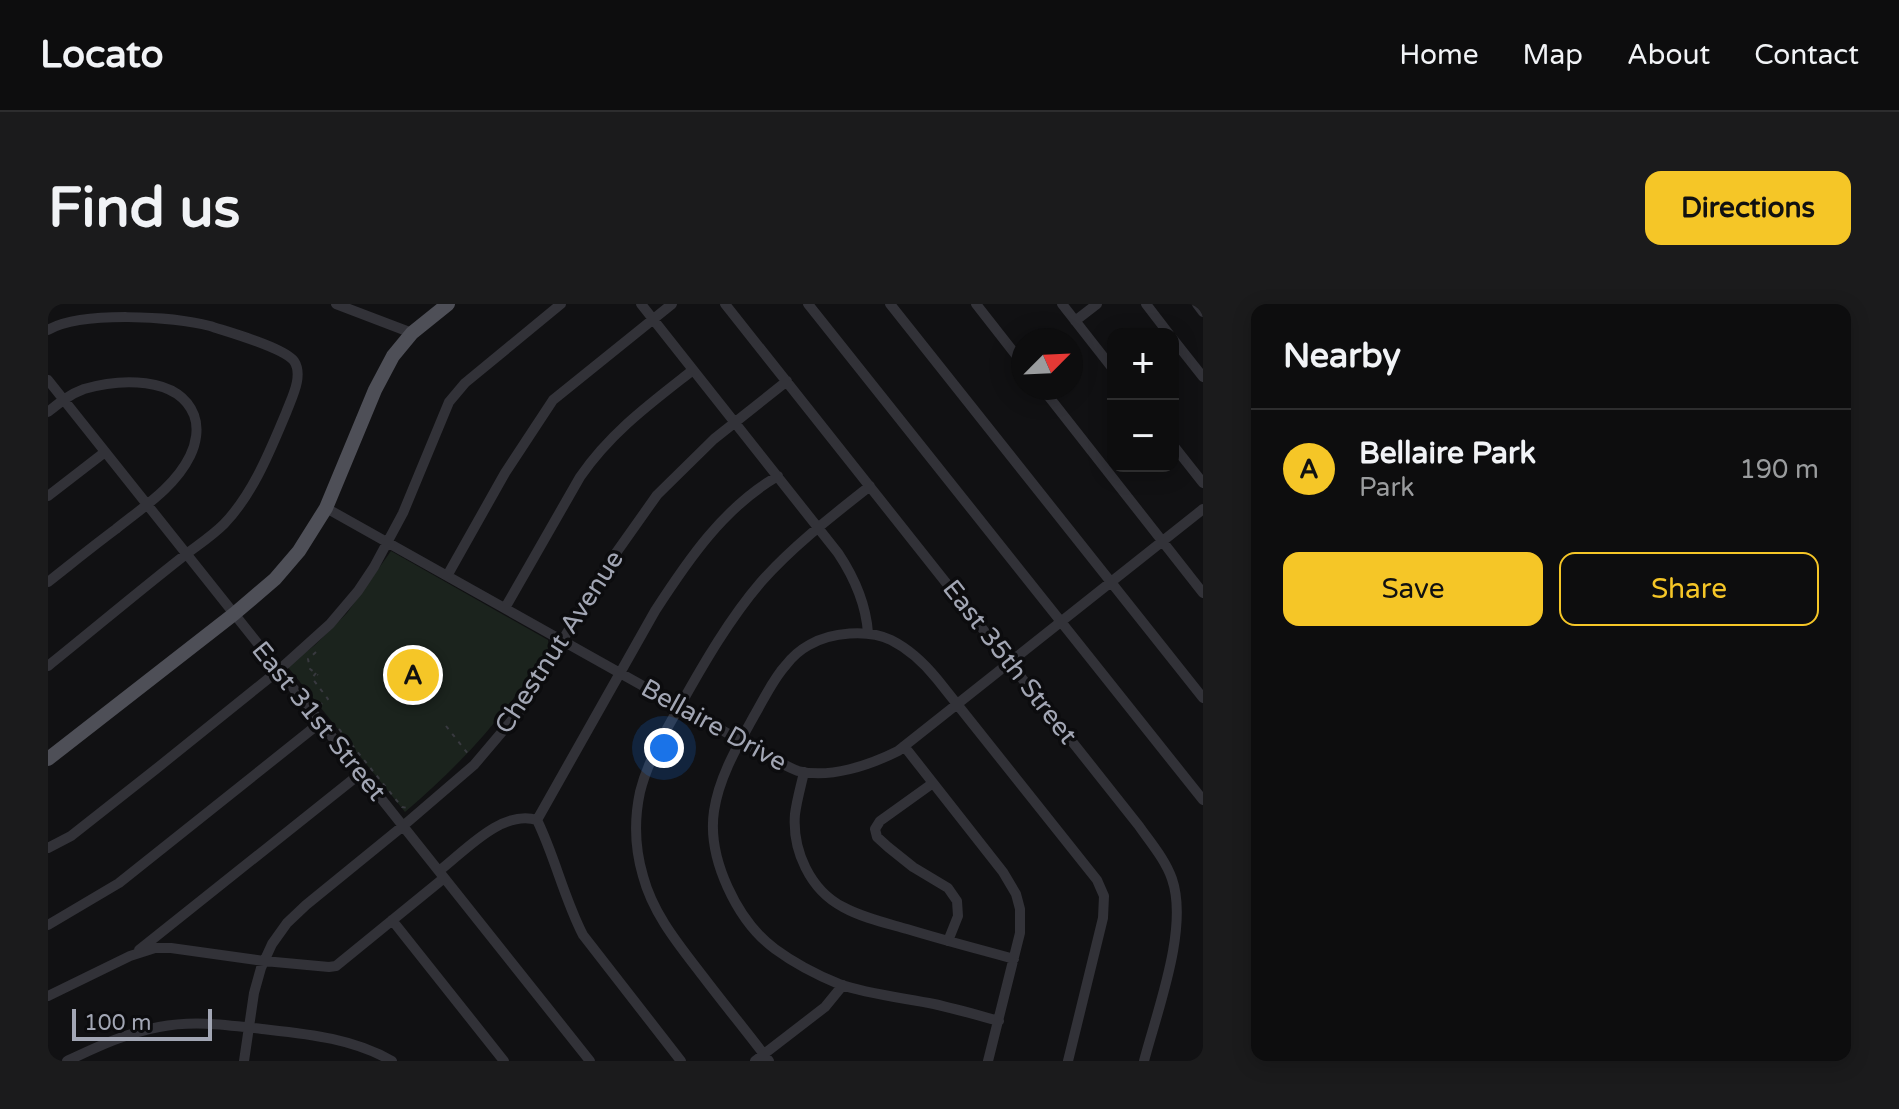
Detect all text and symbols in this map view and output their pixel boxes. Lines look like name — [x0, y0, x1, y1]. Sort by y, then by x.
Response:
text: Locato — [40, 32, 164, 78]
text: Home — [1399, 38, 1479, 72]
text: Map — [1523, 38, 1583, 72]
text: About — [1627, 38, 1710, 72]
text: Contact — [1754, 38, 1859, 72]
button: Directions — [1645, 171, 1851, 245]
text: Find us — [48, 175, 240, 242]
north arrow — [1011, 328, 1083, 400]
map controls — [1107, 328, 1179, 472]
button: + — [1107, 328, 1179, 400]
text: Nearby — [1283, 336, 1401, 377]
button: − — [1107, 400, 1179, 472]
text: Bellaire Park — [1359, 435, 1536, 472]
text: A — [1299, 454, 1319, 485]
text: 190 m — [1739, 454, 1819, 485]
text: Park — [1359, 472, 1415, 503]
street label: Chestnut Avenue — [488, 545, 630, 739]
button: Save — [1283, 552, 1543, 626]
button: Share — [1559, 552, 1819, 626]
street label: East 35th Street — [936, 574, 1084, 750]
street label: East 31st Street — [245, 635, 393, 807]
pin: A — [387, 645, 439, 705]
street label: Bellaire Drive — [636, 672, 792, 778]
your location — [644, 728, 684, 768]
scale bar — [72, 1005, 212, 1041]
text: 100 m — [84, 1010, 151, 1036]

